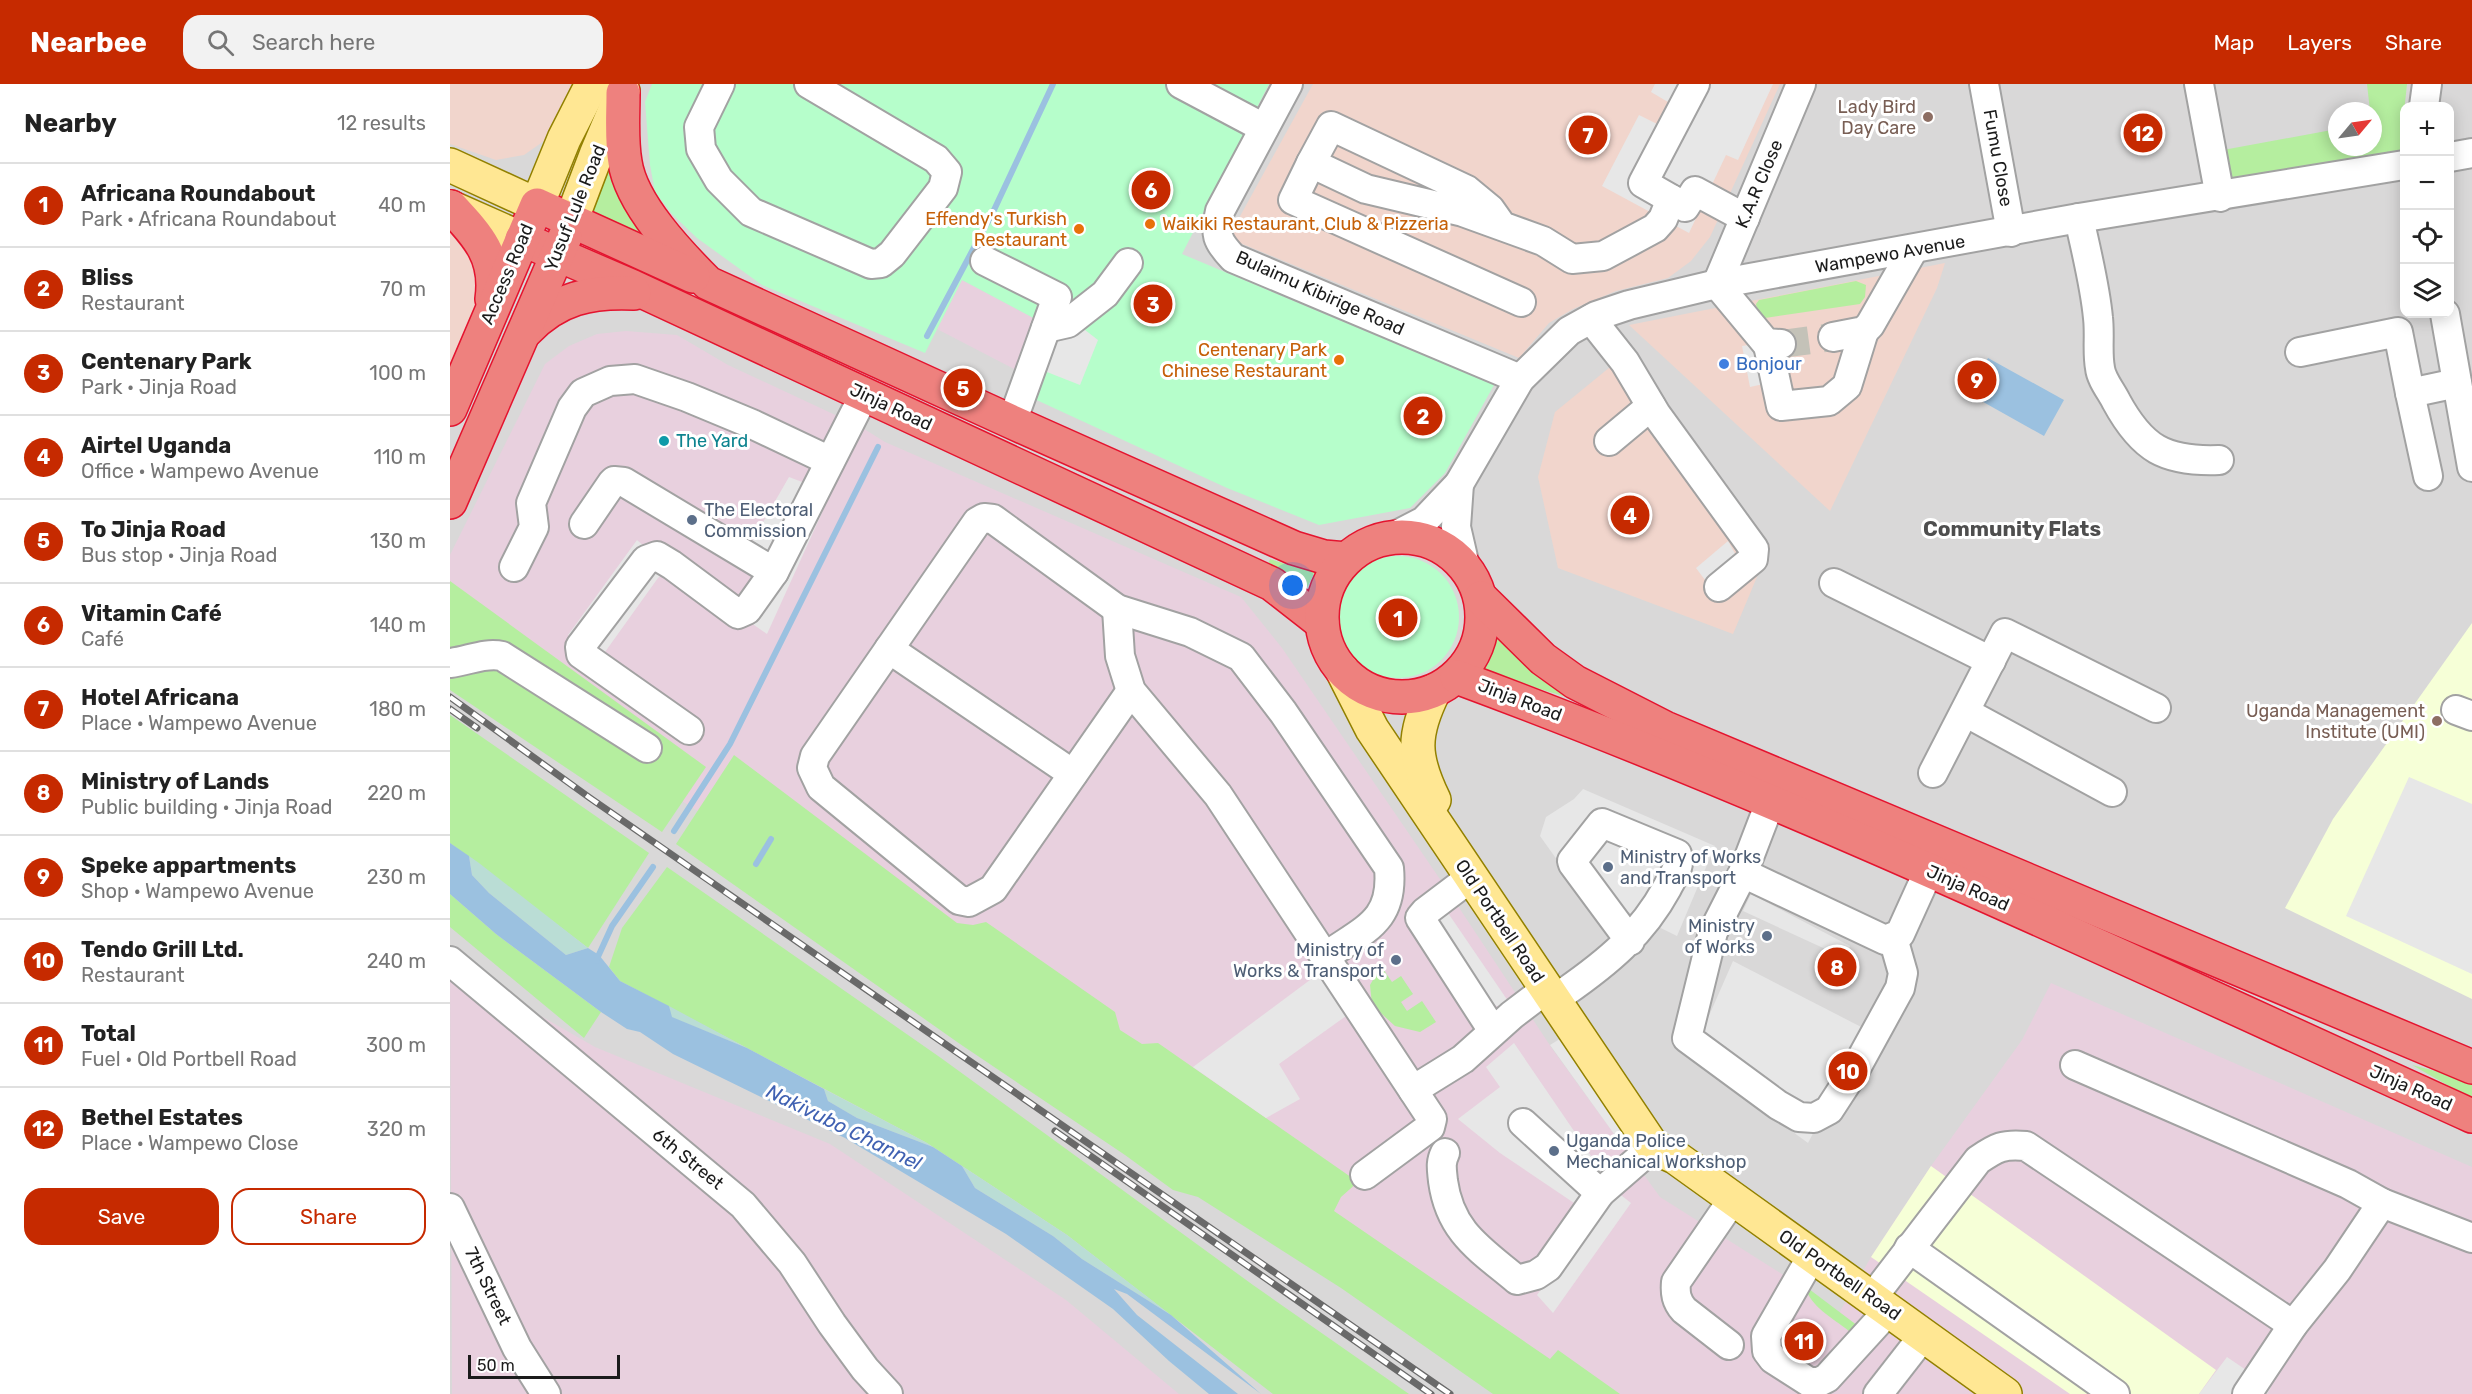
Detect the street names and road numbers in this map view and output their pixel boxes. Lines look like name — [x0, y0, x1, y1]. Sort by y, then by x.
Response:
street label: Fumu Close — [1979, 108, 2017, 208]
street label: K.A.R Close — [1731, 136, 1787, 232]
street label: Yusuf Lule Road — [540, 142, 610, 274]
street label: Access Road — [476, 220, 538, 328]
street label: Wampewo Avenue — [1813, 230, 1967, 278]
street label: Bulaimu Kibirige Road — [1232, 246, 1408, 340]
street label: Jinja Road — [846, 378, 936, 436]
street label: Jinja Road — [1475, 674, 1565, 726]
street label: Old Portbell Road — [1451, 855, 1549, 987]
street label: Jinja Road — [1923, 860, 2013, 916]
street label: Jinja Road — [2366, 1060, 2456, 1116]
street label: 6th Street — [648, 1124, 728, 1194]
street label: Old Portbell Road — [1775, 1225, 1905, 1325]
street label: 7th Street — [460, 1244, 516, 1328]

